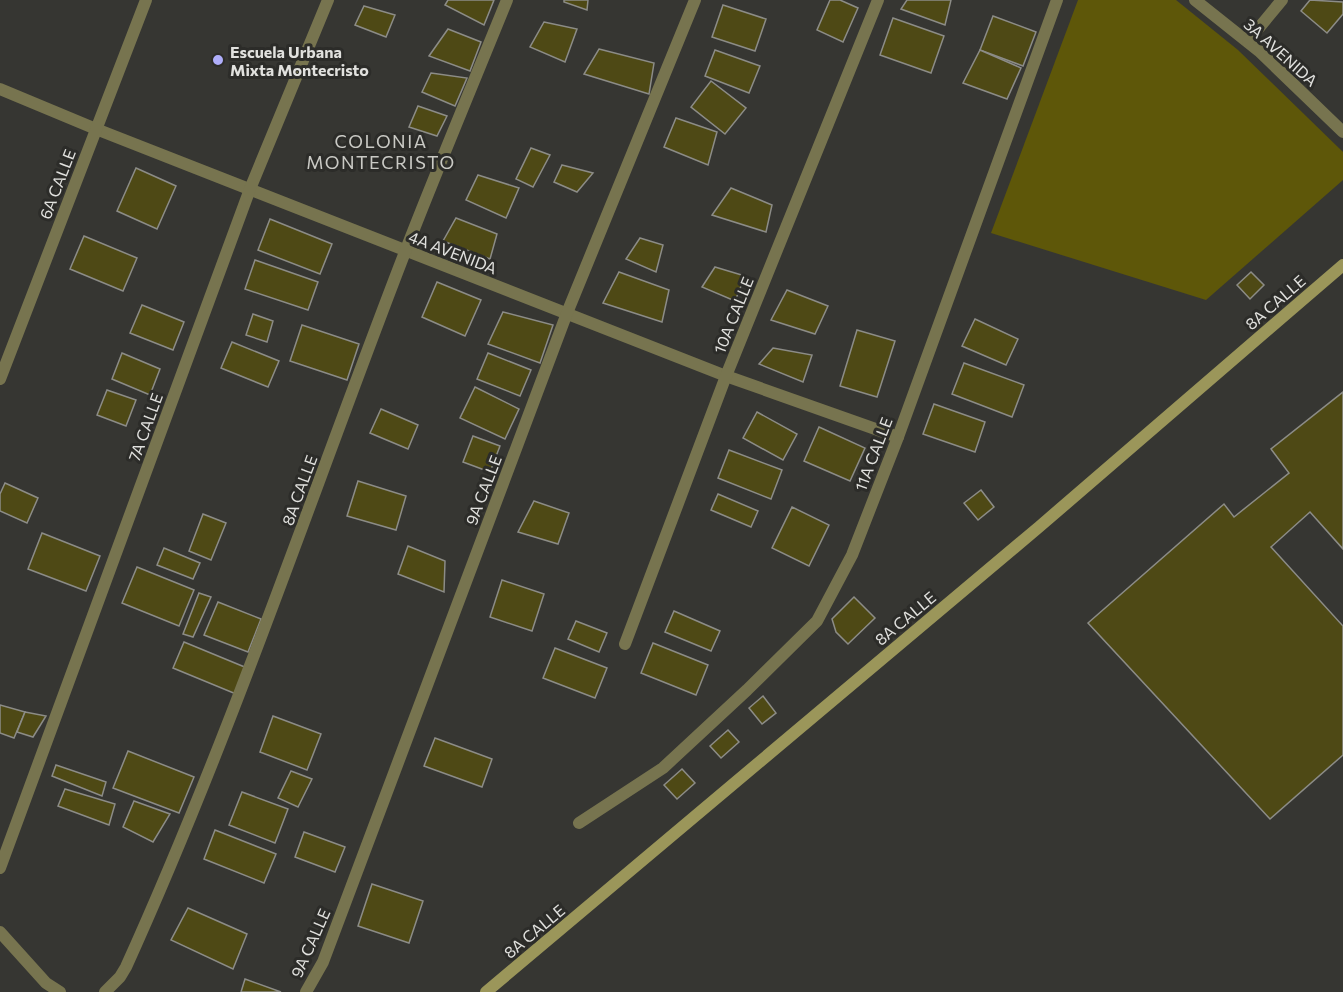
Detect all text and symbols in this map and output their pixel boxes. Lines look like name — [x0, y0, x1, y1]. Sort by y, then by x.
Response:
street label: 3A AVENIDA — [1240, 14, 1322, 90]
place label: Escuela Urbana Mixta Montecristo — [230, 42, 369, 79]
marker: Escuela Urbana Mixta Montecristo — [211, 53, 225, 67]
district label: COLONIA MONTECRISTO — [306, 130, 456, 173]
street label: 6A CALLE — [35, 146, 79, 222]
street label: 4A AVENIDA — [406, 226, 500, 278]
street label: 8A CALLE — [1241, 271, 1309, 333]
street label: 10A CALLE — [709, 274, 757, 356]
street label: 7A CALLE — [124, 390, 166, 464]
street label: 11A CALLE — [850, 414, 896, 494]
street label: 8A CALLE — [278, 452, 320, 528]
street label: 9A CALLE — [461, 452, 505, 528]
street label: 8A CALLE — [871, 587, 939, 649]
street label: 8A CALLE — [500, 900, 568, 962]
street label: 9A CALLE — [286, 906, 334, 980]

